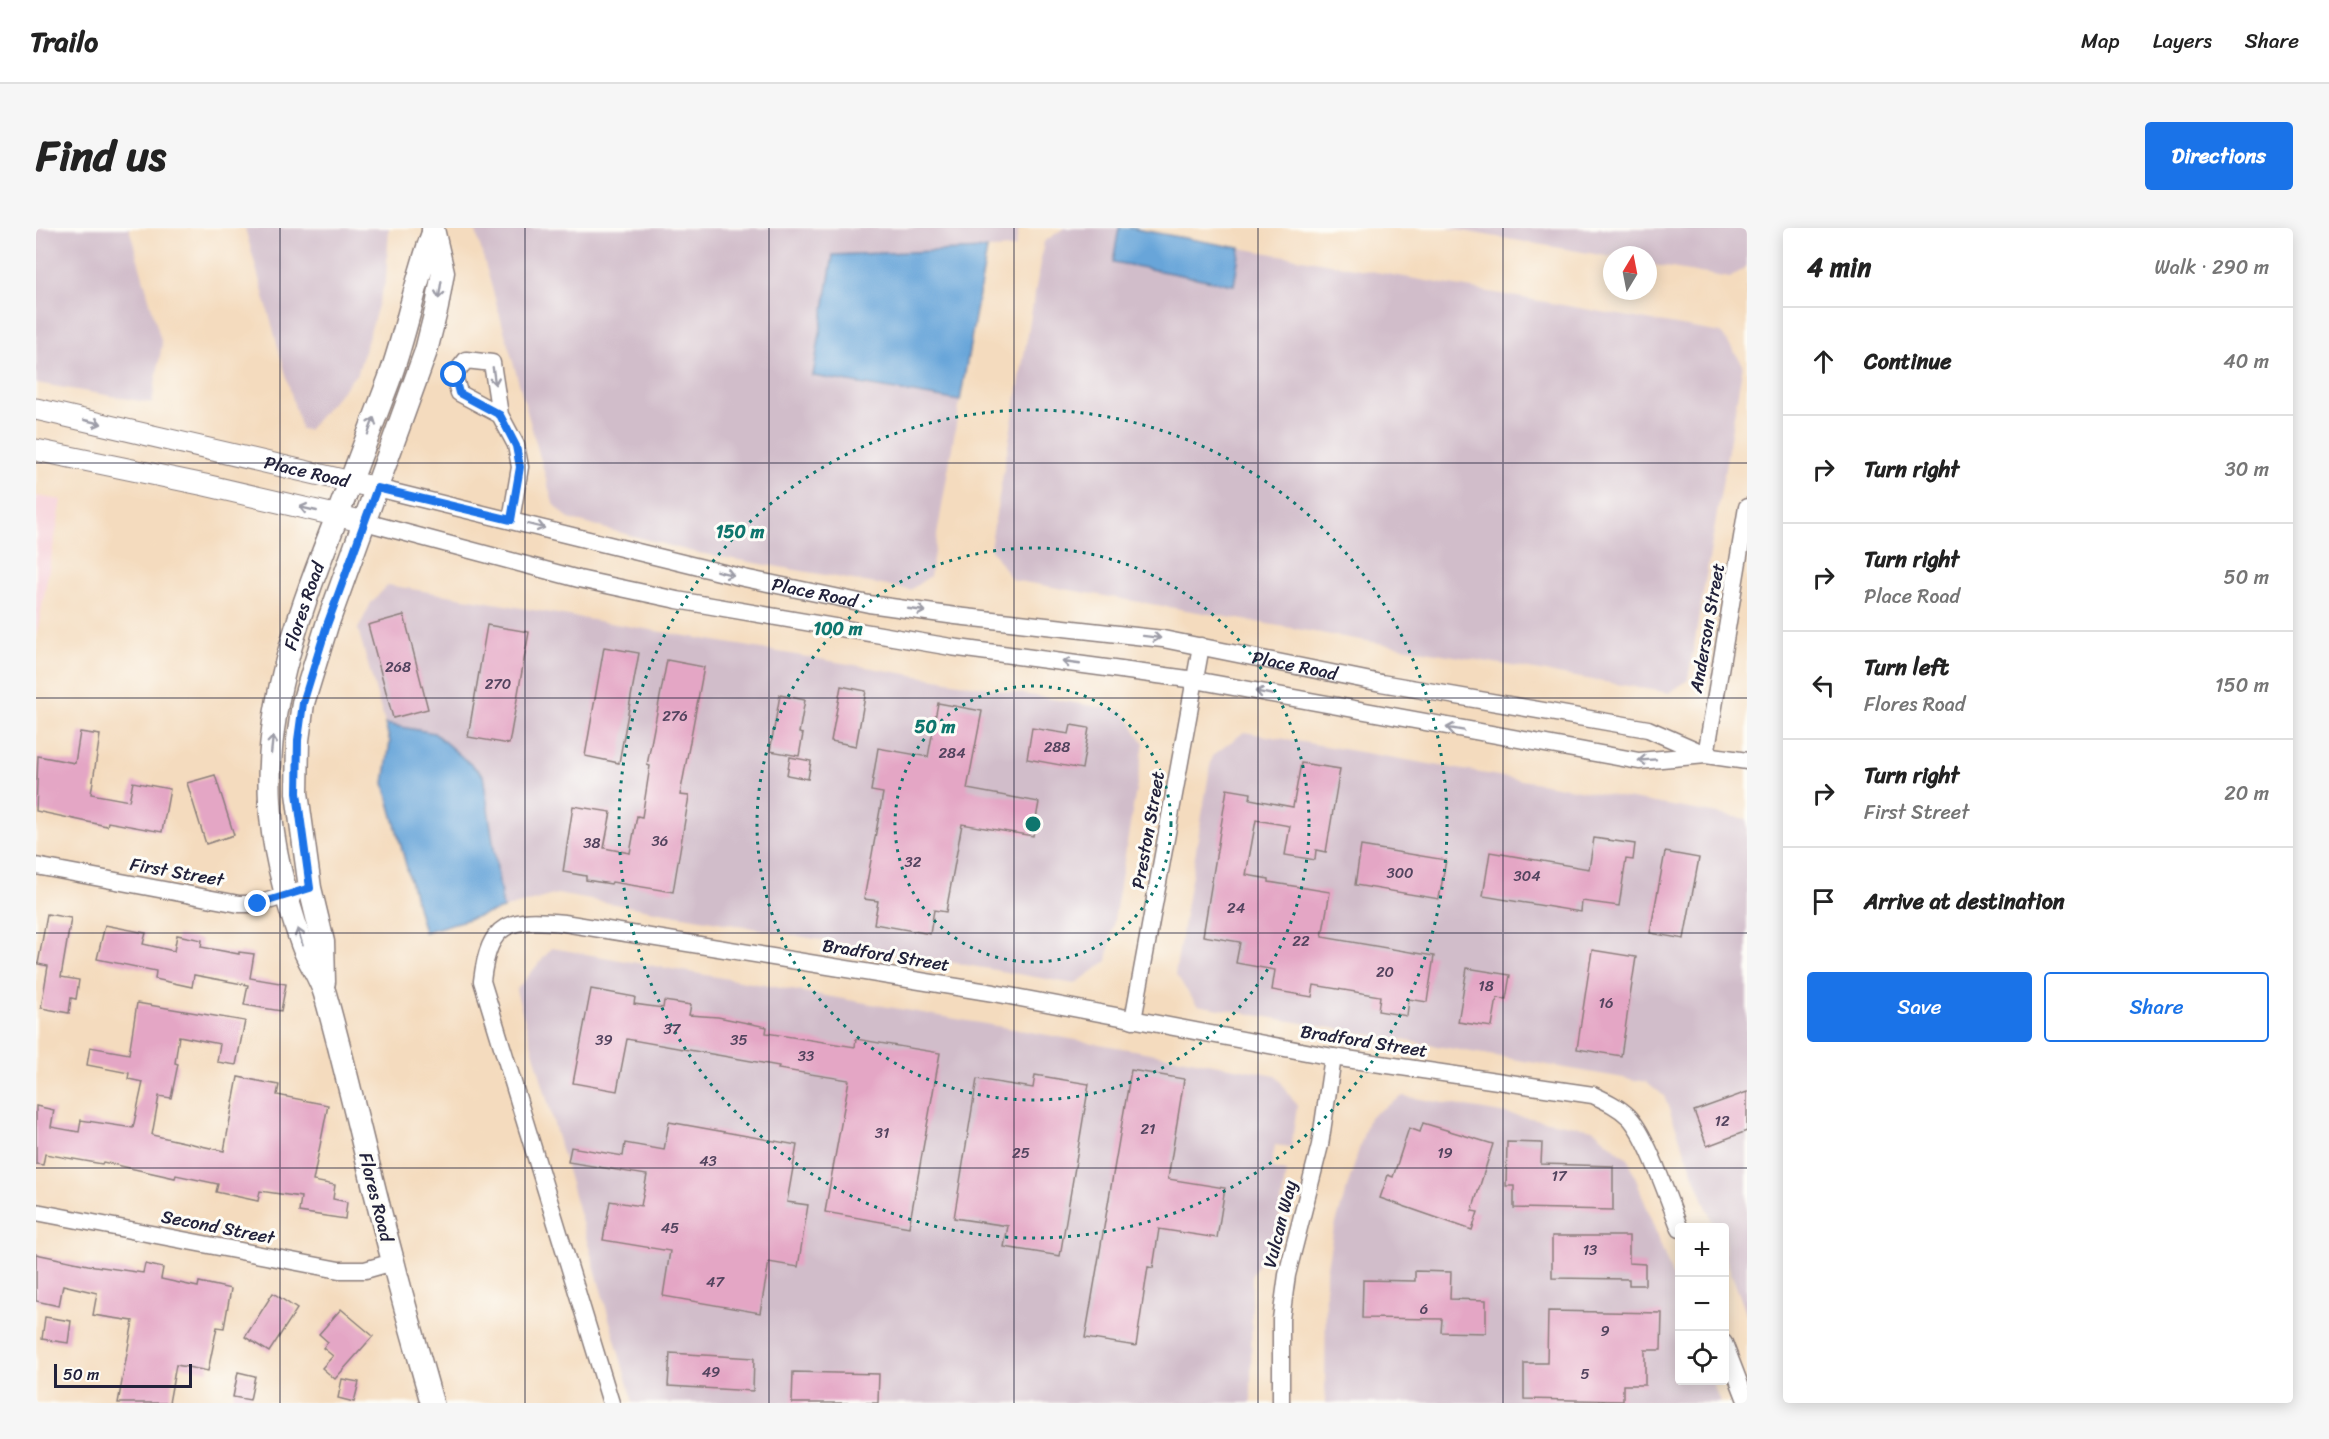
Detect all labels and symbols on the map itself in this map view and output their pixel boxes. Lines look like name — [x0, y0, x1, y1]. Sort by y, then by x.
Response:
north arrow — [1603, 246, 1657, 300]
one-way arrow — [434, 280, 445, 300]
route start — [440, 361, 466, 387]
one-way arrow — [489, 366, 500, 385]
one-way arrow — [83, 416, 102, 428]
one-way arrow — [366, 418, 377, 436]
street label: Place Road — [261, 446, 354, 497]
one-way arrow — [299, 502, 318, 514]
text: 150 m — [716, 516, 764, 548]
one-way arrow — [526, 521, 545, 533]
street label: Flores Road — [274, 556, 334, 654]
street label: Anderson Street — [1680, 561, 1734, 696]
one-way arrow — [715, 568, 734, 580]
street label: Place Road — [769, 568, 862, 617]
one-way arrow — [906, 605, 926, 616]
text: 100 m — [814, 613, 863, 645]
one-way arrow — [1142, 632, 1161, 643]
street label: Place Road — [1249, 641, 1342, 690]
house number: 268 — [385, 654, 411, 680]
one-way arrow — [1062, 658, 1081, 669]
house number: 270 — [485, 671, 511, 697]
one-way arrow — [1254, 687, 1274, 698]
house number: 276 — [662, 703, 688, 729]
text: 50 m — [915, 711, 956, 743]
one-way arrow — [1446, 723, 1466, 734]
house number: 288 — [1044, 734, 1070, 760]
one-way arrow — [267, 736, 278, 756]
house number: 284 — [938, 740, 966, 766]
one-way arrow — [1638, 754, 1658, 765]
street label: Preston Street — [1122, 769, 1174, 891]
centre of rings — [1023, 814, 1043, 834]
house number: 36 — [652, 828, 668, 854]
house number: 38 — [583, 830, 601, 856]
street label: First Street — [128, 848, 227, 896]
house number: 32 — [905, 849, 922, 875]
house number: 300 — [1386, 860, 1414, 886]
house number: 304 — [1513, 863, 1541, 889]
route end — [244, 890, 270, 916]
house number: 24 — [1227, 895, 1245, 921]
one-way arrow — [293, 928, 304, 947]
house number: 22 — [1292, 928, 1310, 954]
street label: Bradford Street — [820, 929, 952, 981]
house number: 20 — [1376, 959, 1394, 985]
house number: 18 — [1478, 973, 1494, 999]
house number: 16 — [1599, 990, 1613, 1016]
street label: Bradford Street — [1298, 1015, 1430, 1067]
house number: 37 — [664, 1016, 682, 1042]
house number: 39 — [595, 1027, 613, 1053]
house number: 35 — [730, 1027, 748, 1053]
house number: 33 — [798, 1043, 814, 1069]
house number: 12 — [1714, 1108, 1730, 1134]
house number: 21 — [1140, 1116, 1156, 1142]
house number: 31 — [875, 1120, 889, 1146]
house number: 25 — [1012, 1140, 1030, 1166]
house number: 19 — [1437, 1140, 1453, 1166]
house number: 43 — [699, 1148, 717, 1174]
street label: Flores Road — [349, 1149, 403, 1247]
house number: 17 — [1551, 1163, 1568, 1189]
street label: Vulcan Way — [1254, 1176, 1306, 1271]
street label: Second Street — [159, 1200, 278, 1254]
house number: 45 — [661, 1215, 679, 1241]
house number: 13 — [1583, 1237, 1597, 1263]
house number: 47 — [706, 1269, 725, 1295]
house number: 6 — [1420, 1296, 1428, 1322]
house number: 9 — [1600, 1318, 1610, 1344]
house number: 49 — [702, 1359, 720, 1385]
scale bar — [54, 1361, 192, 1388]
house number: 5 — [1580, 1361, 1590, 1387]

